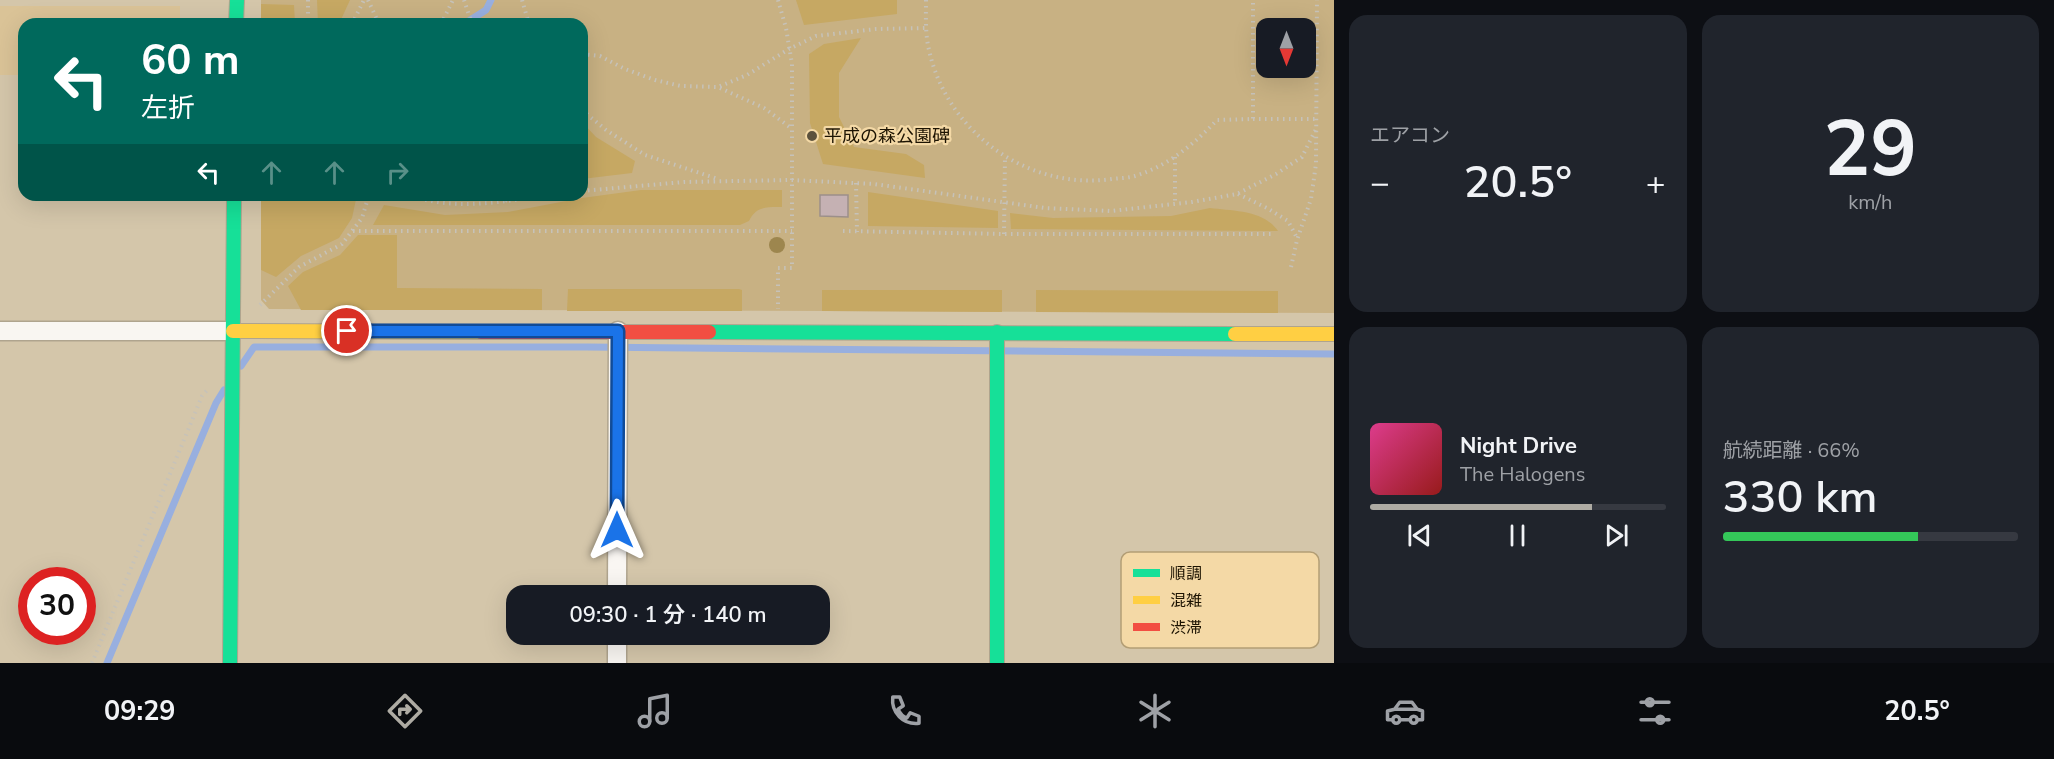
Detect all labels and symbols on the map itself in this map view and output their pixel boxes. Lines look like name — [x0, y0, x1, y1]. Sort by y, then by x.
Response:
north arrow — [1256, 18, 1316, 78]
place label: 平成の森公園碑 — [824, 124, 950, 148]
marker: 平成の森公園碑 — [805, 129, 819, 143]
pin — [321, 305, 372, 356]
position arrow — [585, 498, 649, 562]
legend — [1121, 552, 1319, 648]
text: 順調 — [1170, 563, 1202, 585]
speed limit sign: 30 — [18, 567, 96, 645]
text: 混雑 — [1170, 590, 1202, 612]
text: 渋滞 — [1170, 617, 1202, 639]

